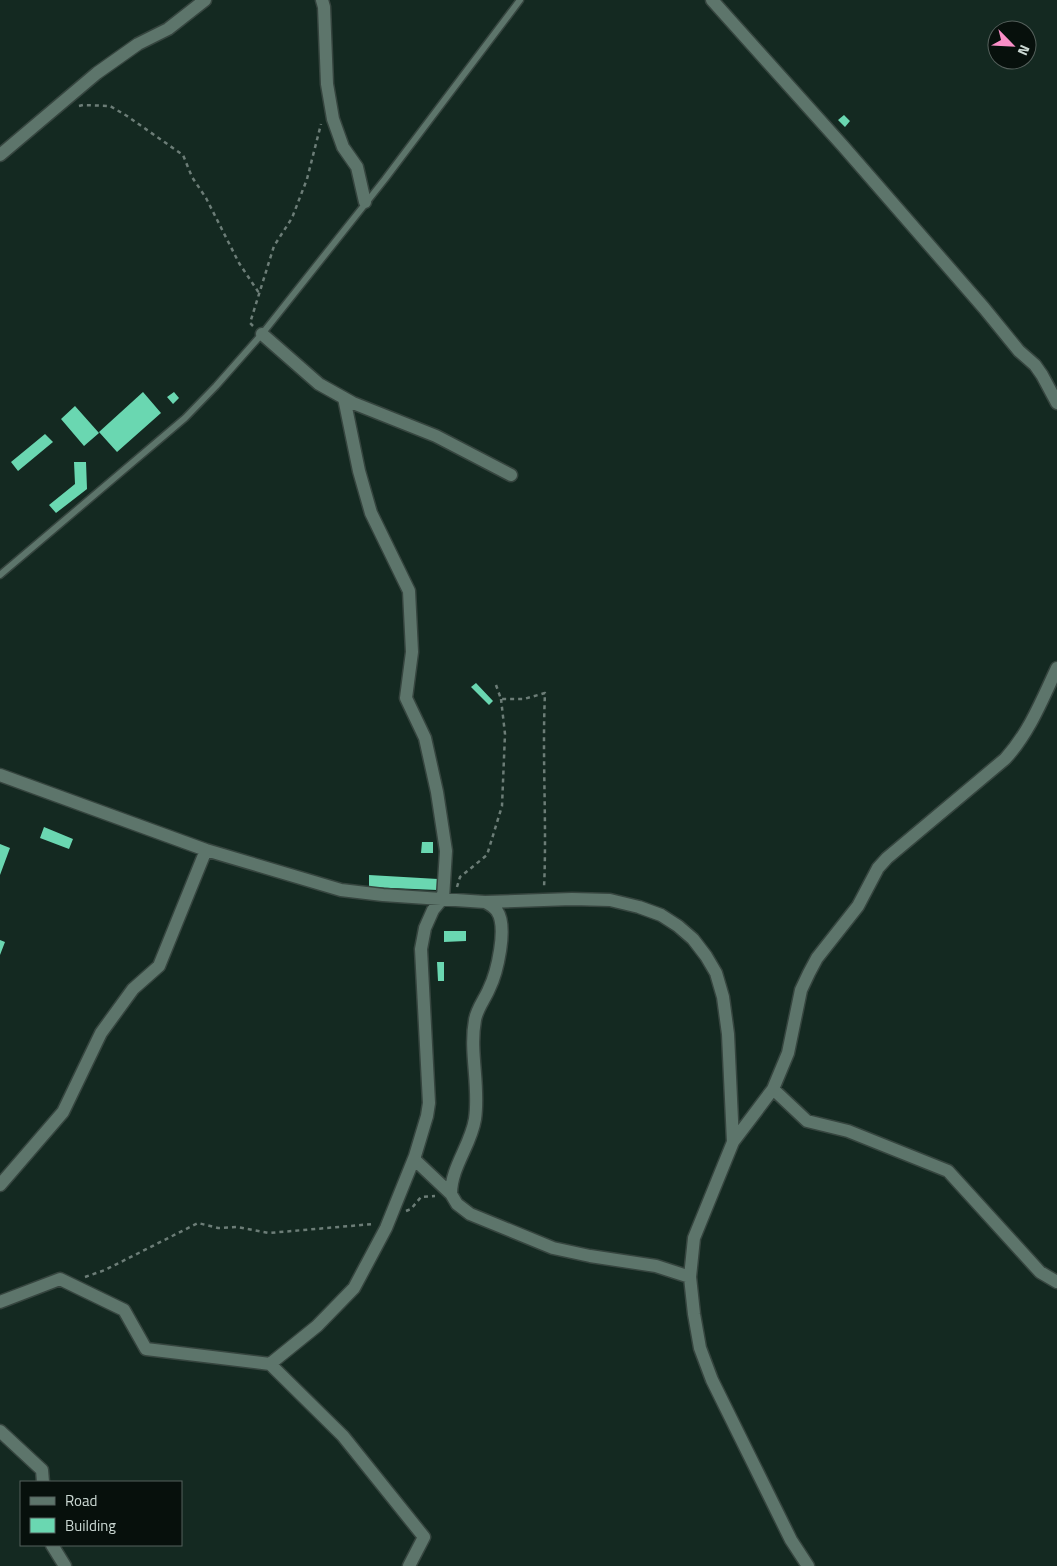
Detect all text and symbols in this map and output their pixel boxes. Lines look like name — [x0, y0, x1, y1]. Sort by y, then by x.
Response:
north arrow — [987, 20, 1037, 70]
text: N — [1013, 42, 1036, 59]
legend — [20, 1481, 182, 1546]
text: Road — [65, 1489, 97, 1512]
text: Building — [65, 1514, 116, 1537]

